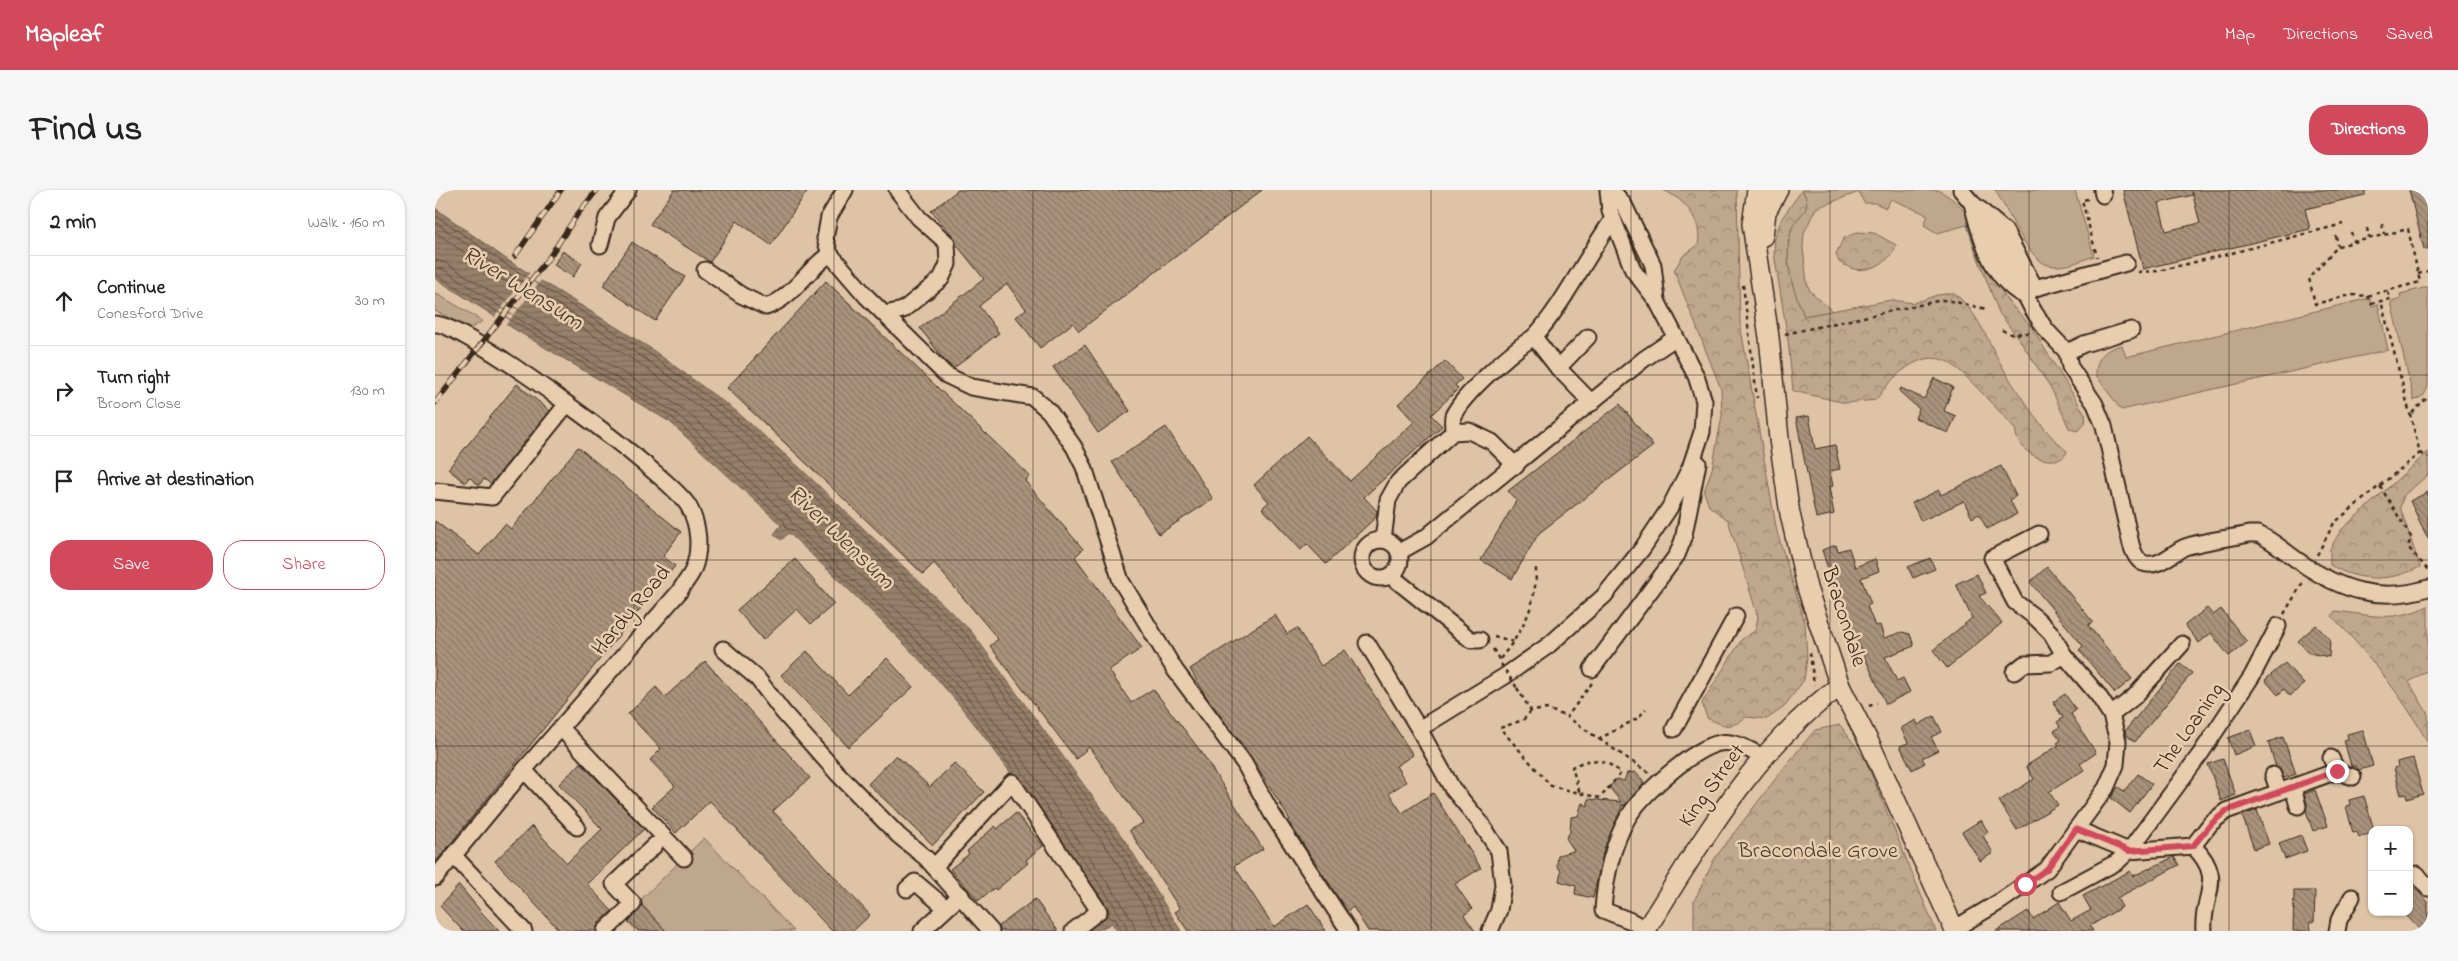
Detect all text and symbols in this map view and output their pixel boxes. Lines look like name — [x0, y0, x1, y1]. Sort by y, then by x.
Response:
text: Mapleaf — [25, 18, 104, 53]
text: Map — [2225, 22, 2255, 48]
text: Directions — [2283, 22, 2358, 48]
text: Saved — [2386, 22, 2433, 48]
text: Find us — [30, 105, 142, 156]
button: Directions — [2309, 105, 2428, 155]
text: 2 min — [50, 208, 96, 238]
text: Walk · 160 m — [307, 211, 385, 235]
water label: River Wensum — [454, 238, 590, 340]
text: Continue — [97, 275, 165, 302]
icon: ahead — [50, 287, 78, 315]
text: 30 m — [355, 289, 385, 313]
text: Conesford Drive — [97, 302, 203, 326]
text: Turn right — [97, 365, 170, 392]
icon: right — [50, 377, 78, 405]
text: 130 m — [350, 379, 385, 403]
text: Broom Close — [97, 392, 181, 416]
icon: arrive — [50, 467, 78, 495]
text: Arrive at destination — [97, 467, 254, 494]
water label: River Wensum — [778, 478, 902, 599]
button: Save — [50, 540, 213, 590]
button: Share — [223, 540, 385, 590]
street label: Hardy Road — [585, 559, 680, 664]
street label: Bracondale — [1812, 562, 1874, 671]
street label: The Loaning — [2147, 677, 2234, 782]
street label: King Street — [1672, 737, 1755, 835]
route end — [2326, 760, 2349, 783]
map controls — [2368, 826, 2413, 916]
button: + — [2368, 826, 2413, 871]
park label: Bracondale Grove — [1737, 836, 1898, 868]
button: − — [2368, 871, 2413, 916]
route start — [2014, 873, 2037, 896]

